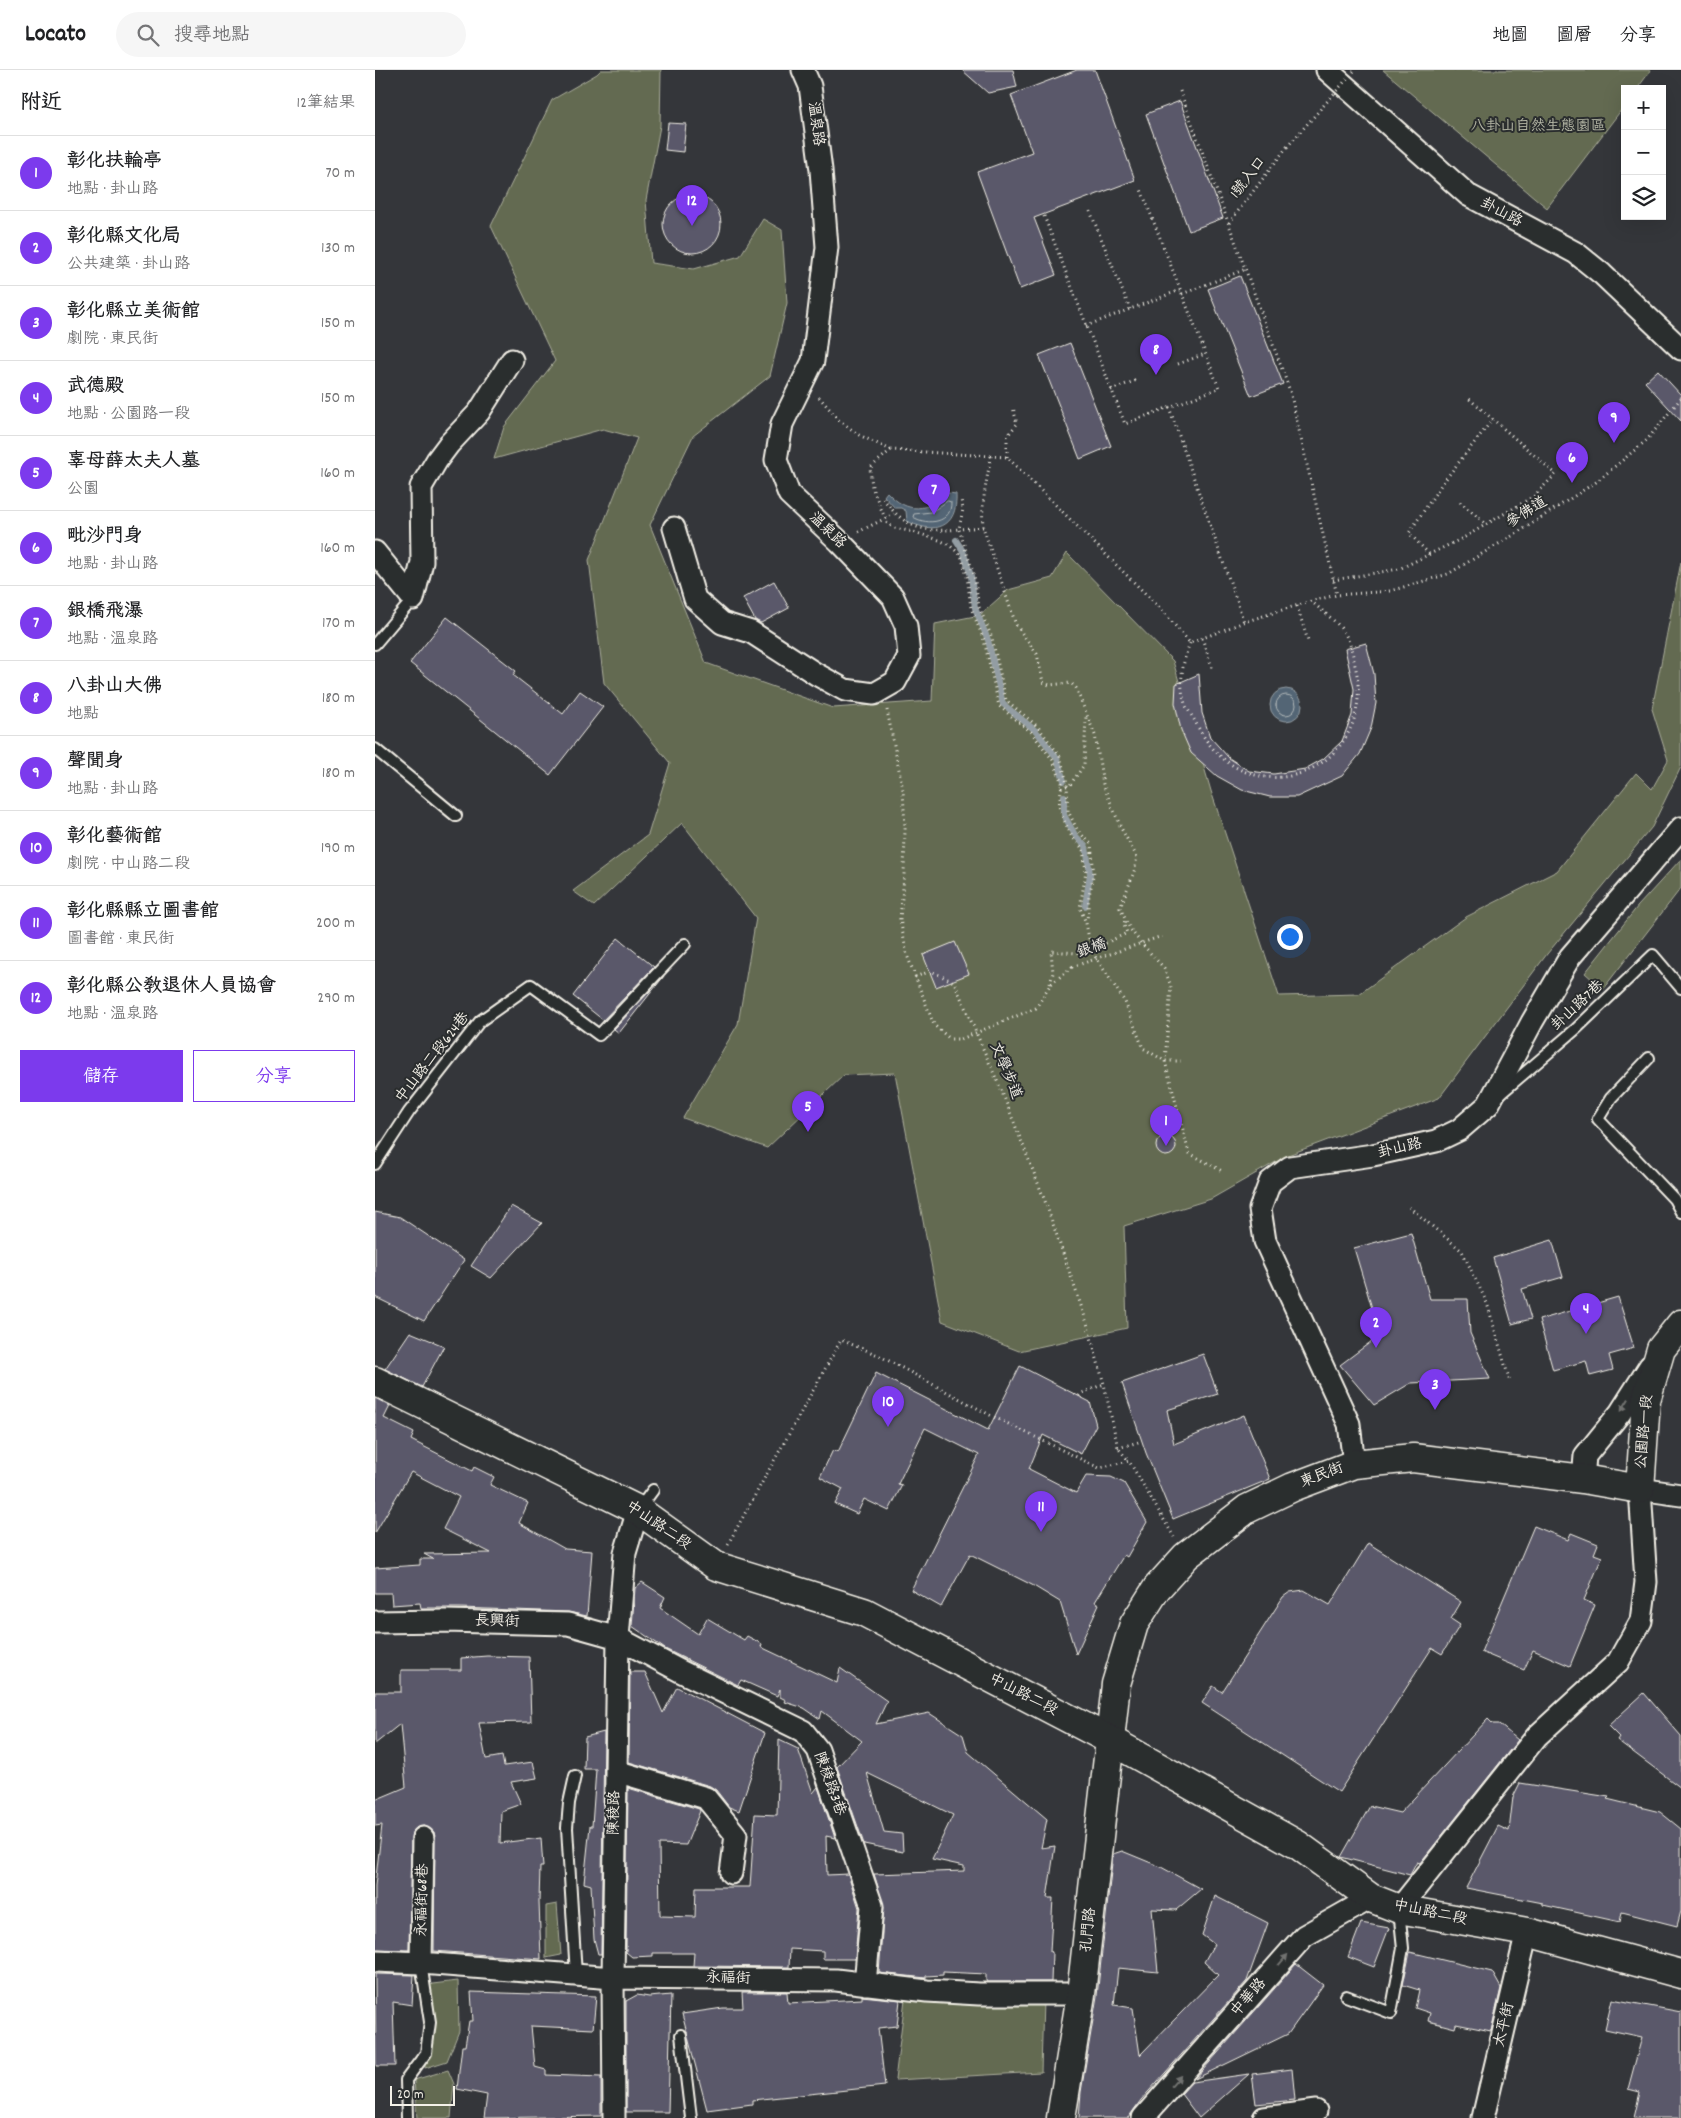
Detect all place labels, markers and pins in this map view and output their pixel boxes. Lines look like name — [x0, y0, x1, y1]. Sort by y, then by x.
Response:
pin: 12 — [676, 185, 708, 226]
pin: 8 — [1140, 334, 1172, 375]
pin: 9 — [1598, 402, 1630, 443]
pin: 6 — [1556, 442, 1588, 483]
pin: 7 — [918, 474, 950, 515]
pin: 5 — [792, 1091, 824, 1132]
pin: 1 — [1150, 1105, 1182, 1146]
pin: 4 — [1570, 1293, 1602, 1334]
pin: 2 — [1360, 1307, 1392, 1348]
pin: 3 — [1419, 1369, 1451, 1410]
pin: 10 — [872, 1386, 904, 1427]
pin: 11 — [1025, 1491, 1057, 1532]

